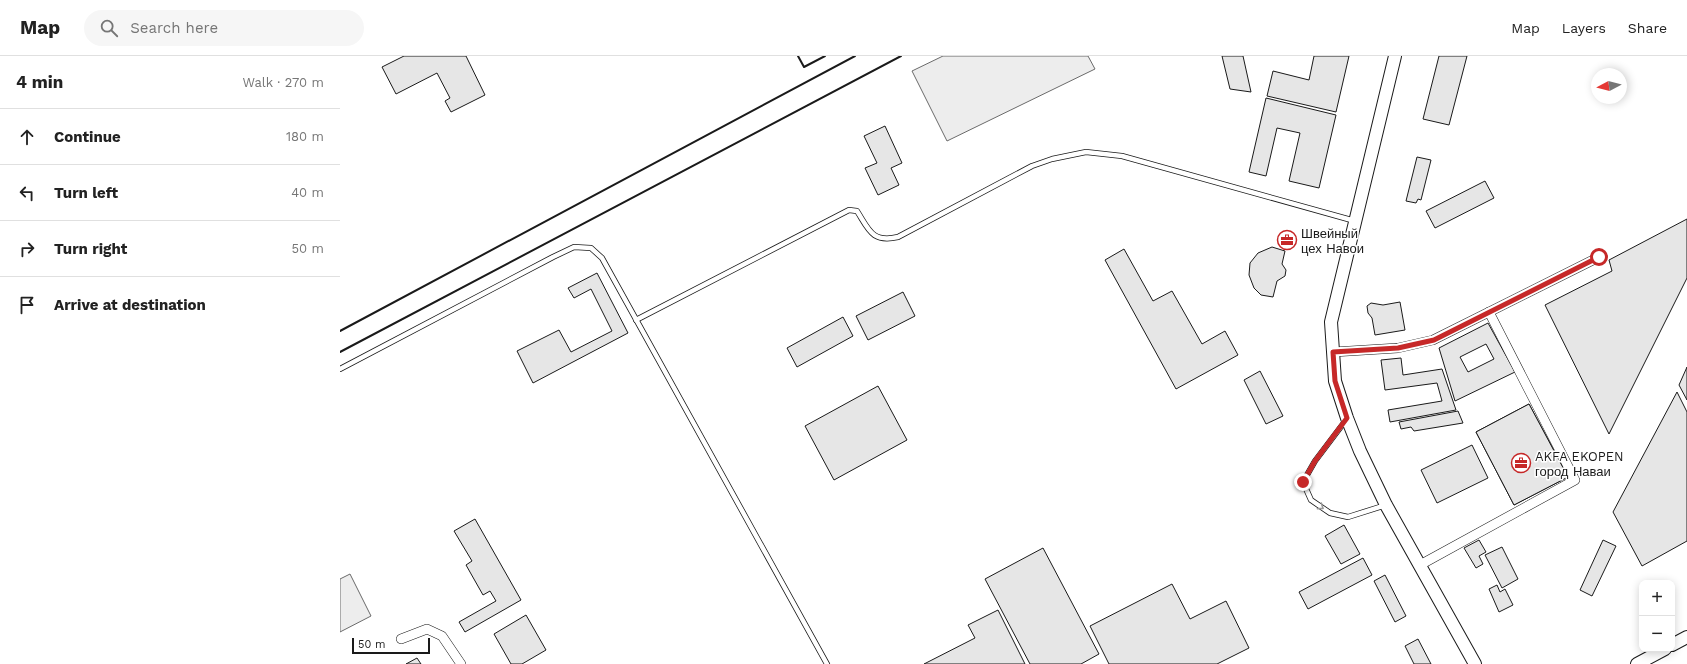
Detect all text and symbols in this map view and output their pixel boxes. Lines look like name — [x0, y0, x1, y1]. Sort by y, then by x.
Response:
search box — [84, 10, 364, 46]
text: Map — [20, 16, 60, 39]
icon: search — [98, 17, 120, 39]
text: Search here — [130, 19, 218, 37]
text: Map — [1511, 20, 1540, 36]
text: Layers — [1562, 20, 1606, 36]
text: Share — [1628, 20, 1667, 36]
north arrow — [1591, 68, 1627, 104]
text: 4 min — [16, 72, 63, 92]
text: Walk · 270 m — [243, 75, 324, 90]
icon: ahead — [16, 126, 38, 148]
text: Continue — [54, 128, 121, 146]
text: 180 m — [286, 129, 324, 144]
icon: left — [16, 182, 38, 204]
text: Turn left — [54, 184, 118, 202]
text: 40 m — [291, 185, 324, 200]
place label: Швейный цех Навои — [1301, 226, 1364, 256]
office icon: Швейный цех Навои — [1276, 229, 1298, 251]
icon: right — [16, 238, 38, 260]
text: Turn right — [54, 240, 127, 258]
text: 50 m — [292, 241, 324, 256]
route start — [1590, 248, 1608, 266]
icon: arrive — [16, 294, 38, 316]
text: Arrive at destination — [54, 296, 206, 314]
place label: AKFA EKOPEN город Наваи — [1535, 449, 1624, 479]
office icon: AKFA EKOPEN город Наваи — [1510, 452, 1532, 474]
route end — [1294, 473, 1312, 491]
one-way arrow — [1316, 502, 1323, 509]
map controls — [1639, 580, 1675, 652]
button: + — [1639, 580, 1675, 616]
button: − — [1639, 616, 1675, 652]
scale bar — [352, 636, 430, 655]
text: 50 m — [358, 638, 385, 651]

